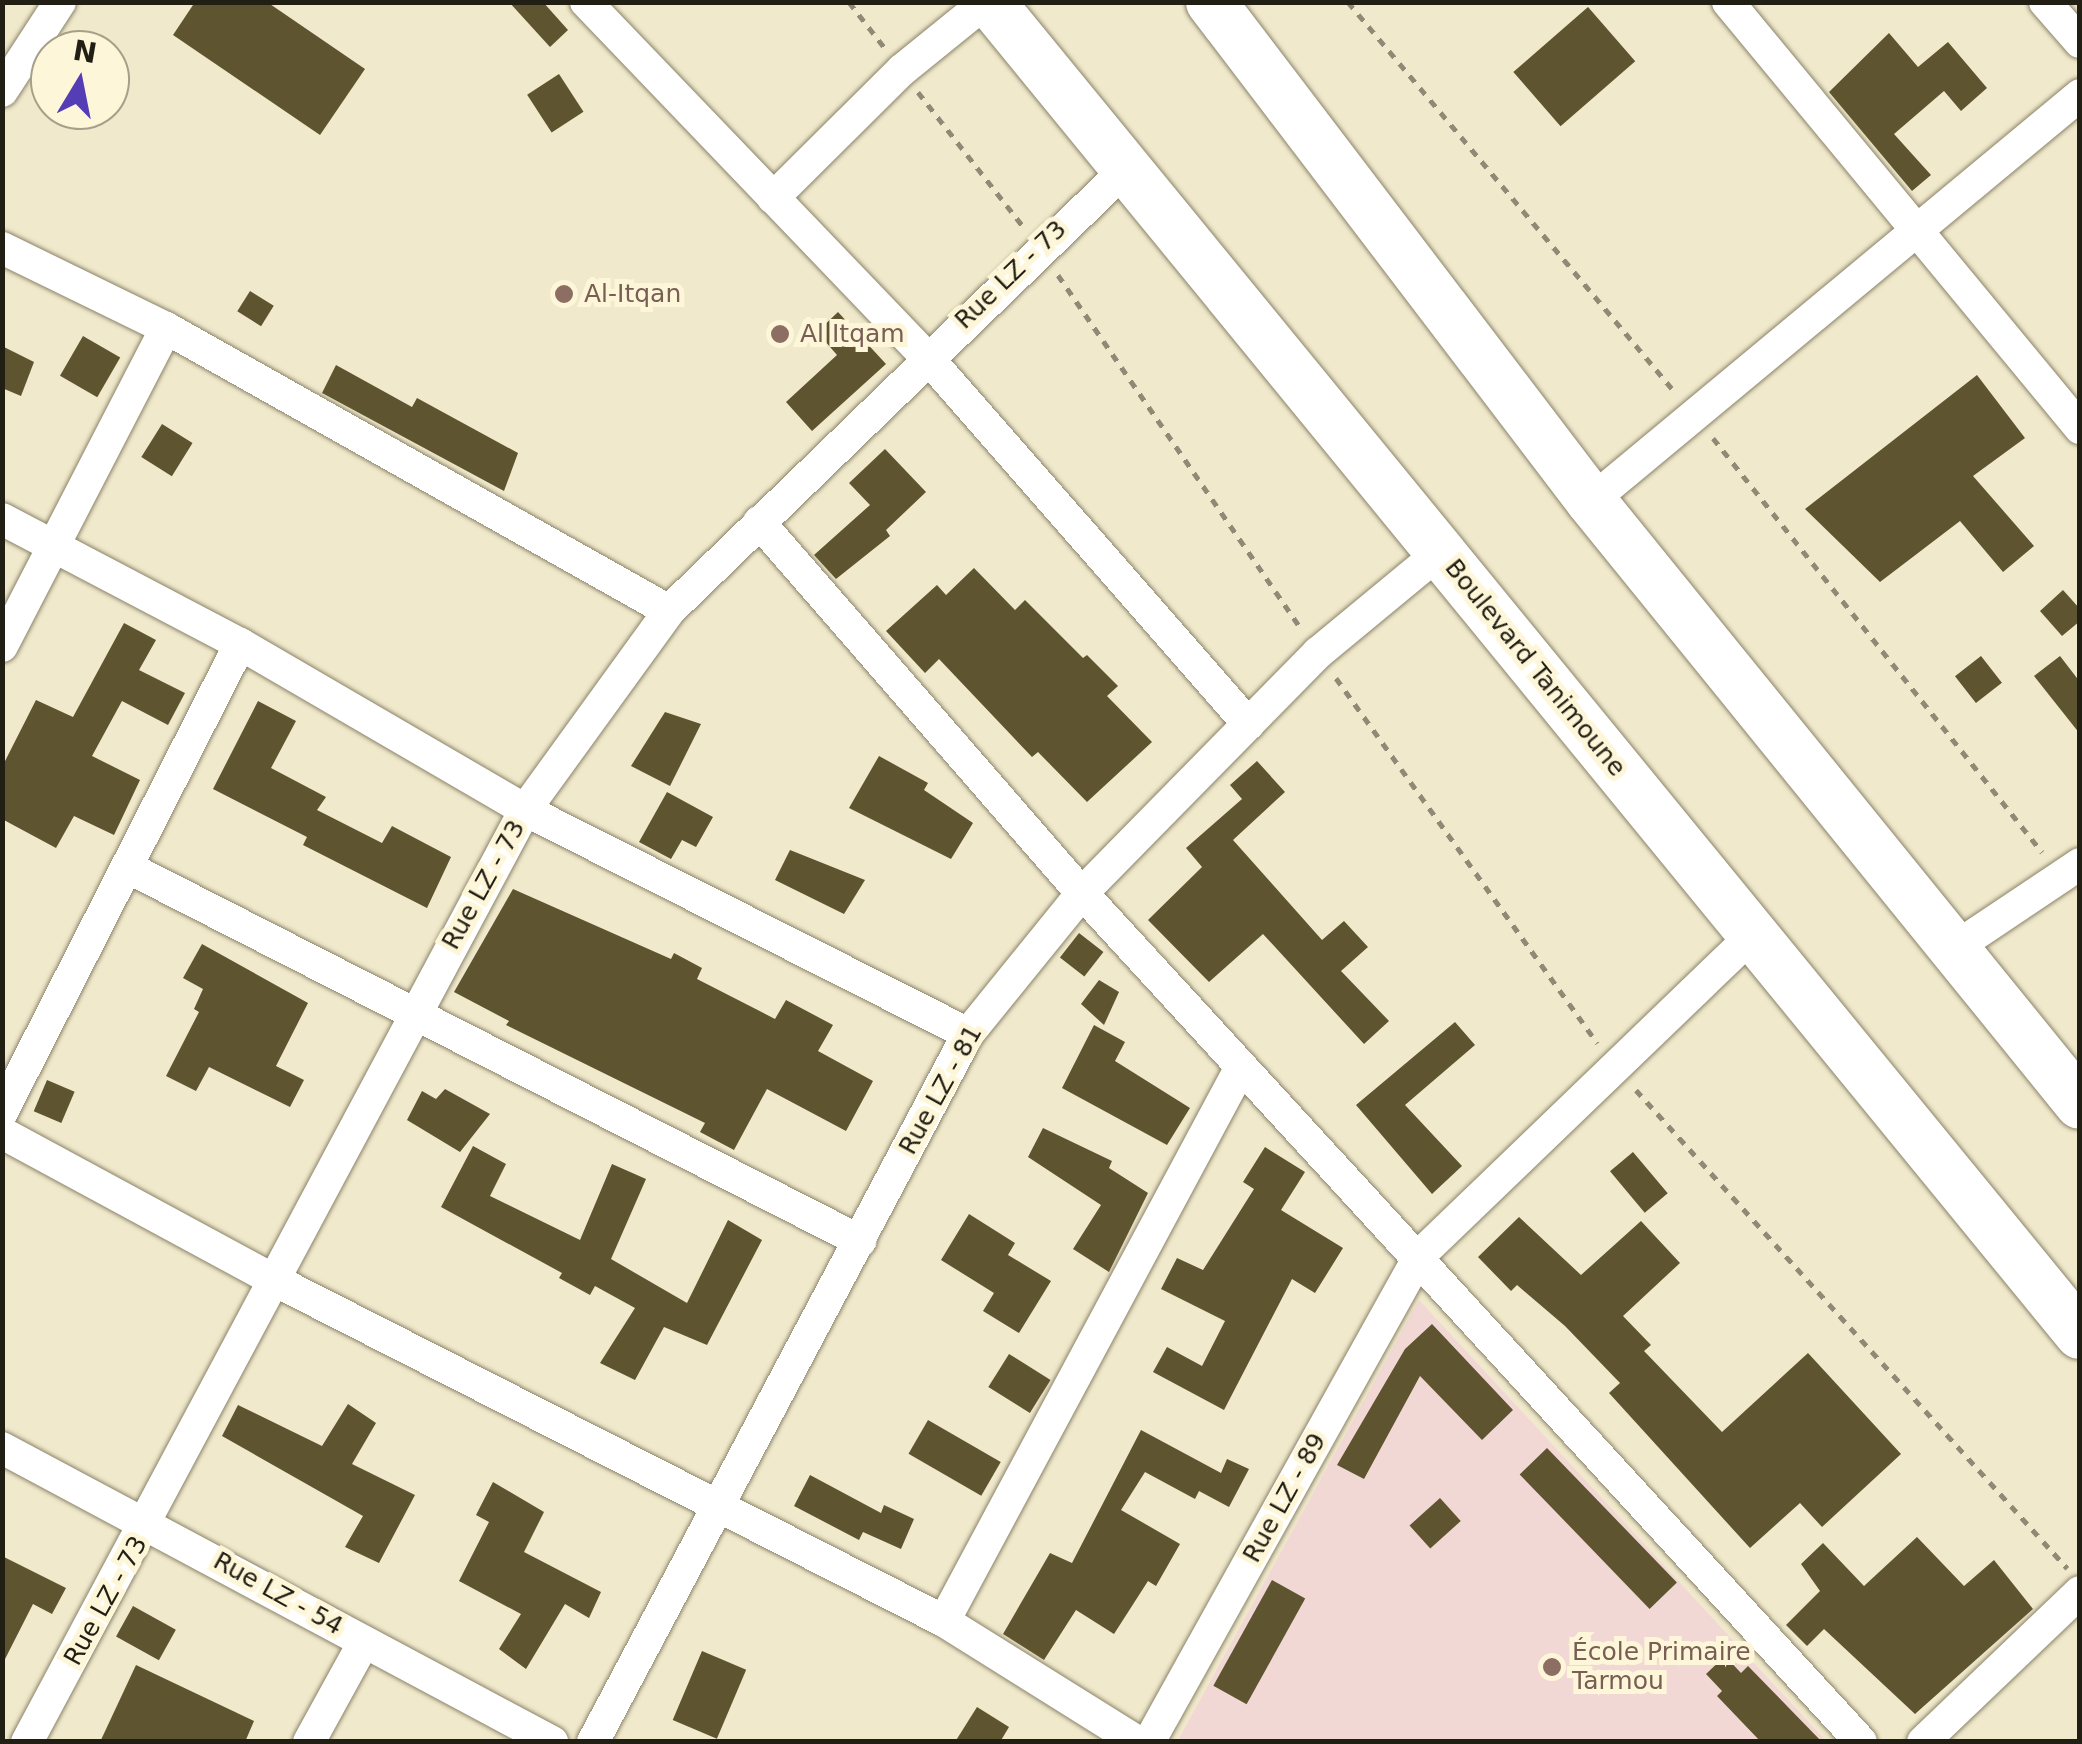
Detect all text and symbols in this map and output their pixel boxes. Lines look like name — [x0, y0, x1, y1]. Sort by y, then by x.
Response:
north arrow — [30, 30, 130, 130]
text: N — [71, 34, 99, 70]
street label: Rue LZ - 73 — [949, 214, 1073, 336]
place label: Al-Itqan — [584, 279, 681, 309]
marker: Al-Itqan — [553, 283, 575, 305]
place label: Al Itqam — [800, 319, 905, 349]
marker: Al Itqam — [769, 323, 791, 345]
street label: Boulevard Tanimoune — [1438, 554, 1632, 782]
street label: Rue LZ - 73 — [436, 815, 532, 955]
street label: Rue LZ - 81 — [893, 1020, 989, 1160]
street label: Rue LZ - 89 — [1237, 1428, 1333, 1568]
street label: Rue LZ - 73 — [58, 1531, 154, 1671]
street label: Rue LZ - 54 — [208, 1546, 348, 1642]
place label: École Primaire Tarmou — [1572, 1638, 1751, 1697]
marker: École Primaire Tarmou — [1541, 1656, 1563, 1678]

